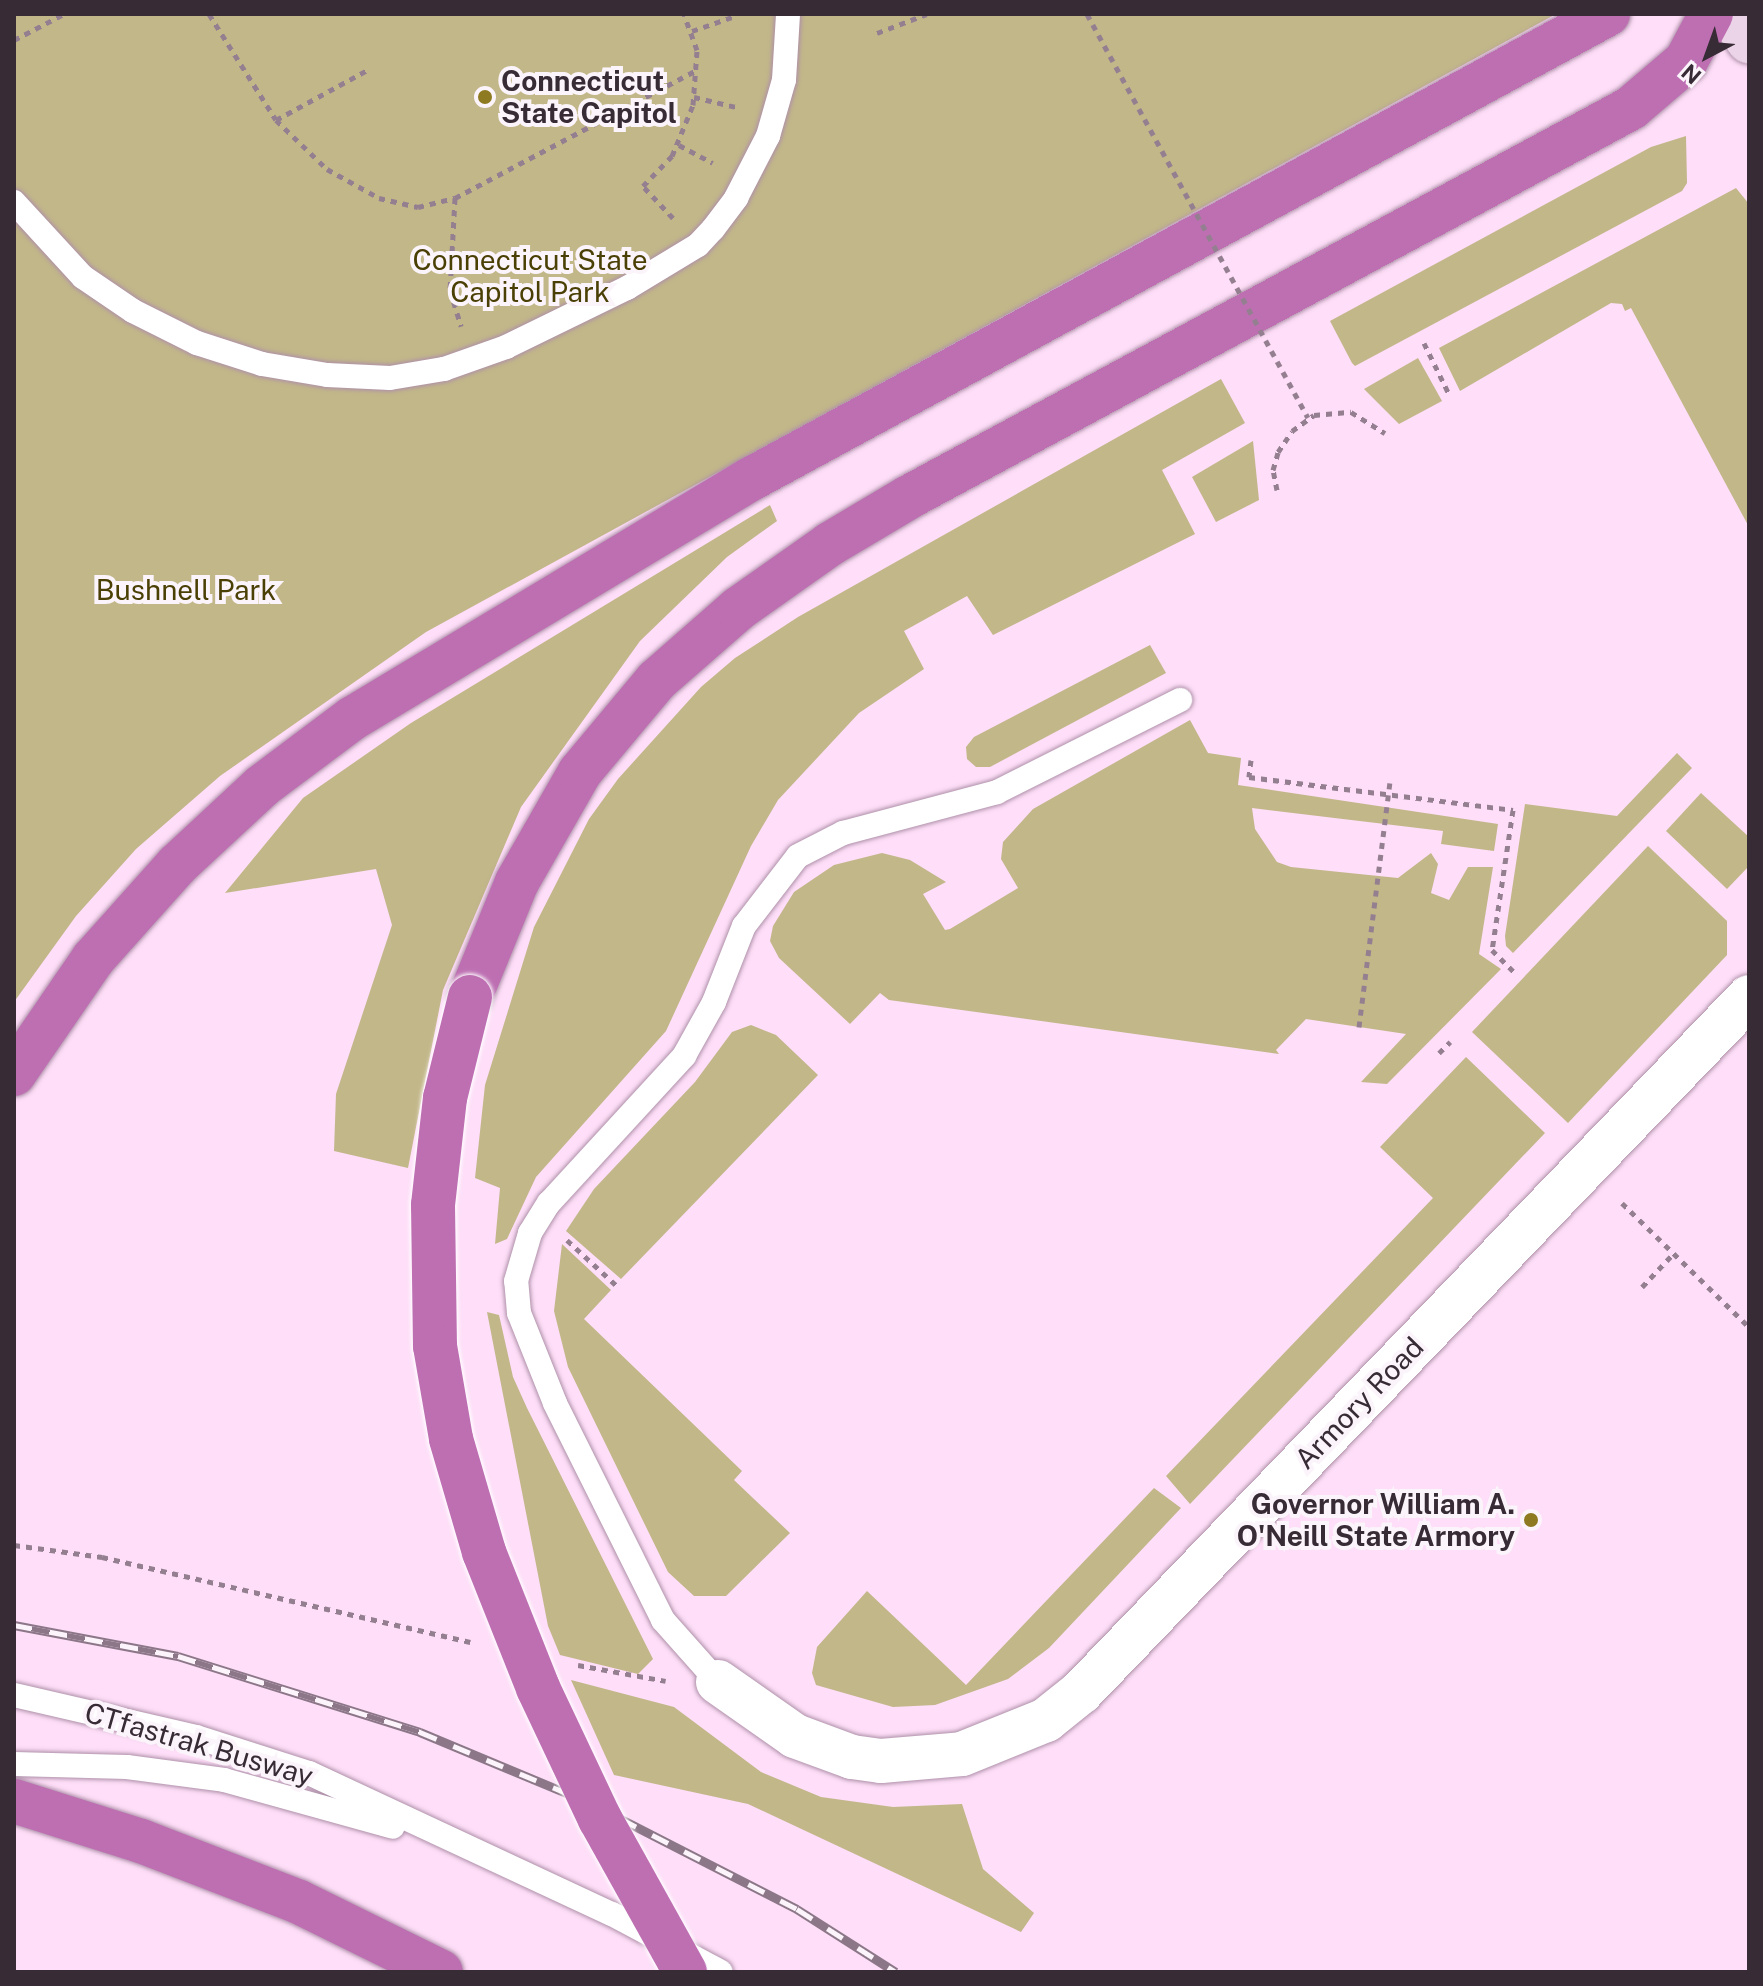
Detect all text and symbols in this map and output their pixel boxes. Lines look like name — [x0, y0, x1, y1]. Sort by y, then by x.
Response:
north arrow — [1667, 16, 1747, 96]
text: N — [1676, 59, 1706, 90]
place label: Connecticut State Capitol — [501, 64, 677, 130]
marker: Connecticut State Capitol — [476, 88, 494, 106]
park label: Connecticut State Capitol Park — [412, 243, 648, 309]
park label: Bushnell Park — [96, 573, 276, 607]
street label: Armory Road — [1288, 1330, 1430, 1476]
place label: Governor William A. O'Neill State Armory — [1237, 1487, 1515, 1553]
marker: Governor William A. O'Neill State Armory — [1522, 1511, 1540, 1529]
street label: CTfastrak Busway — [81, 1695, 317, 1793]

